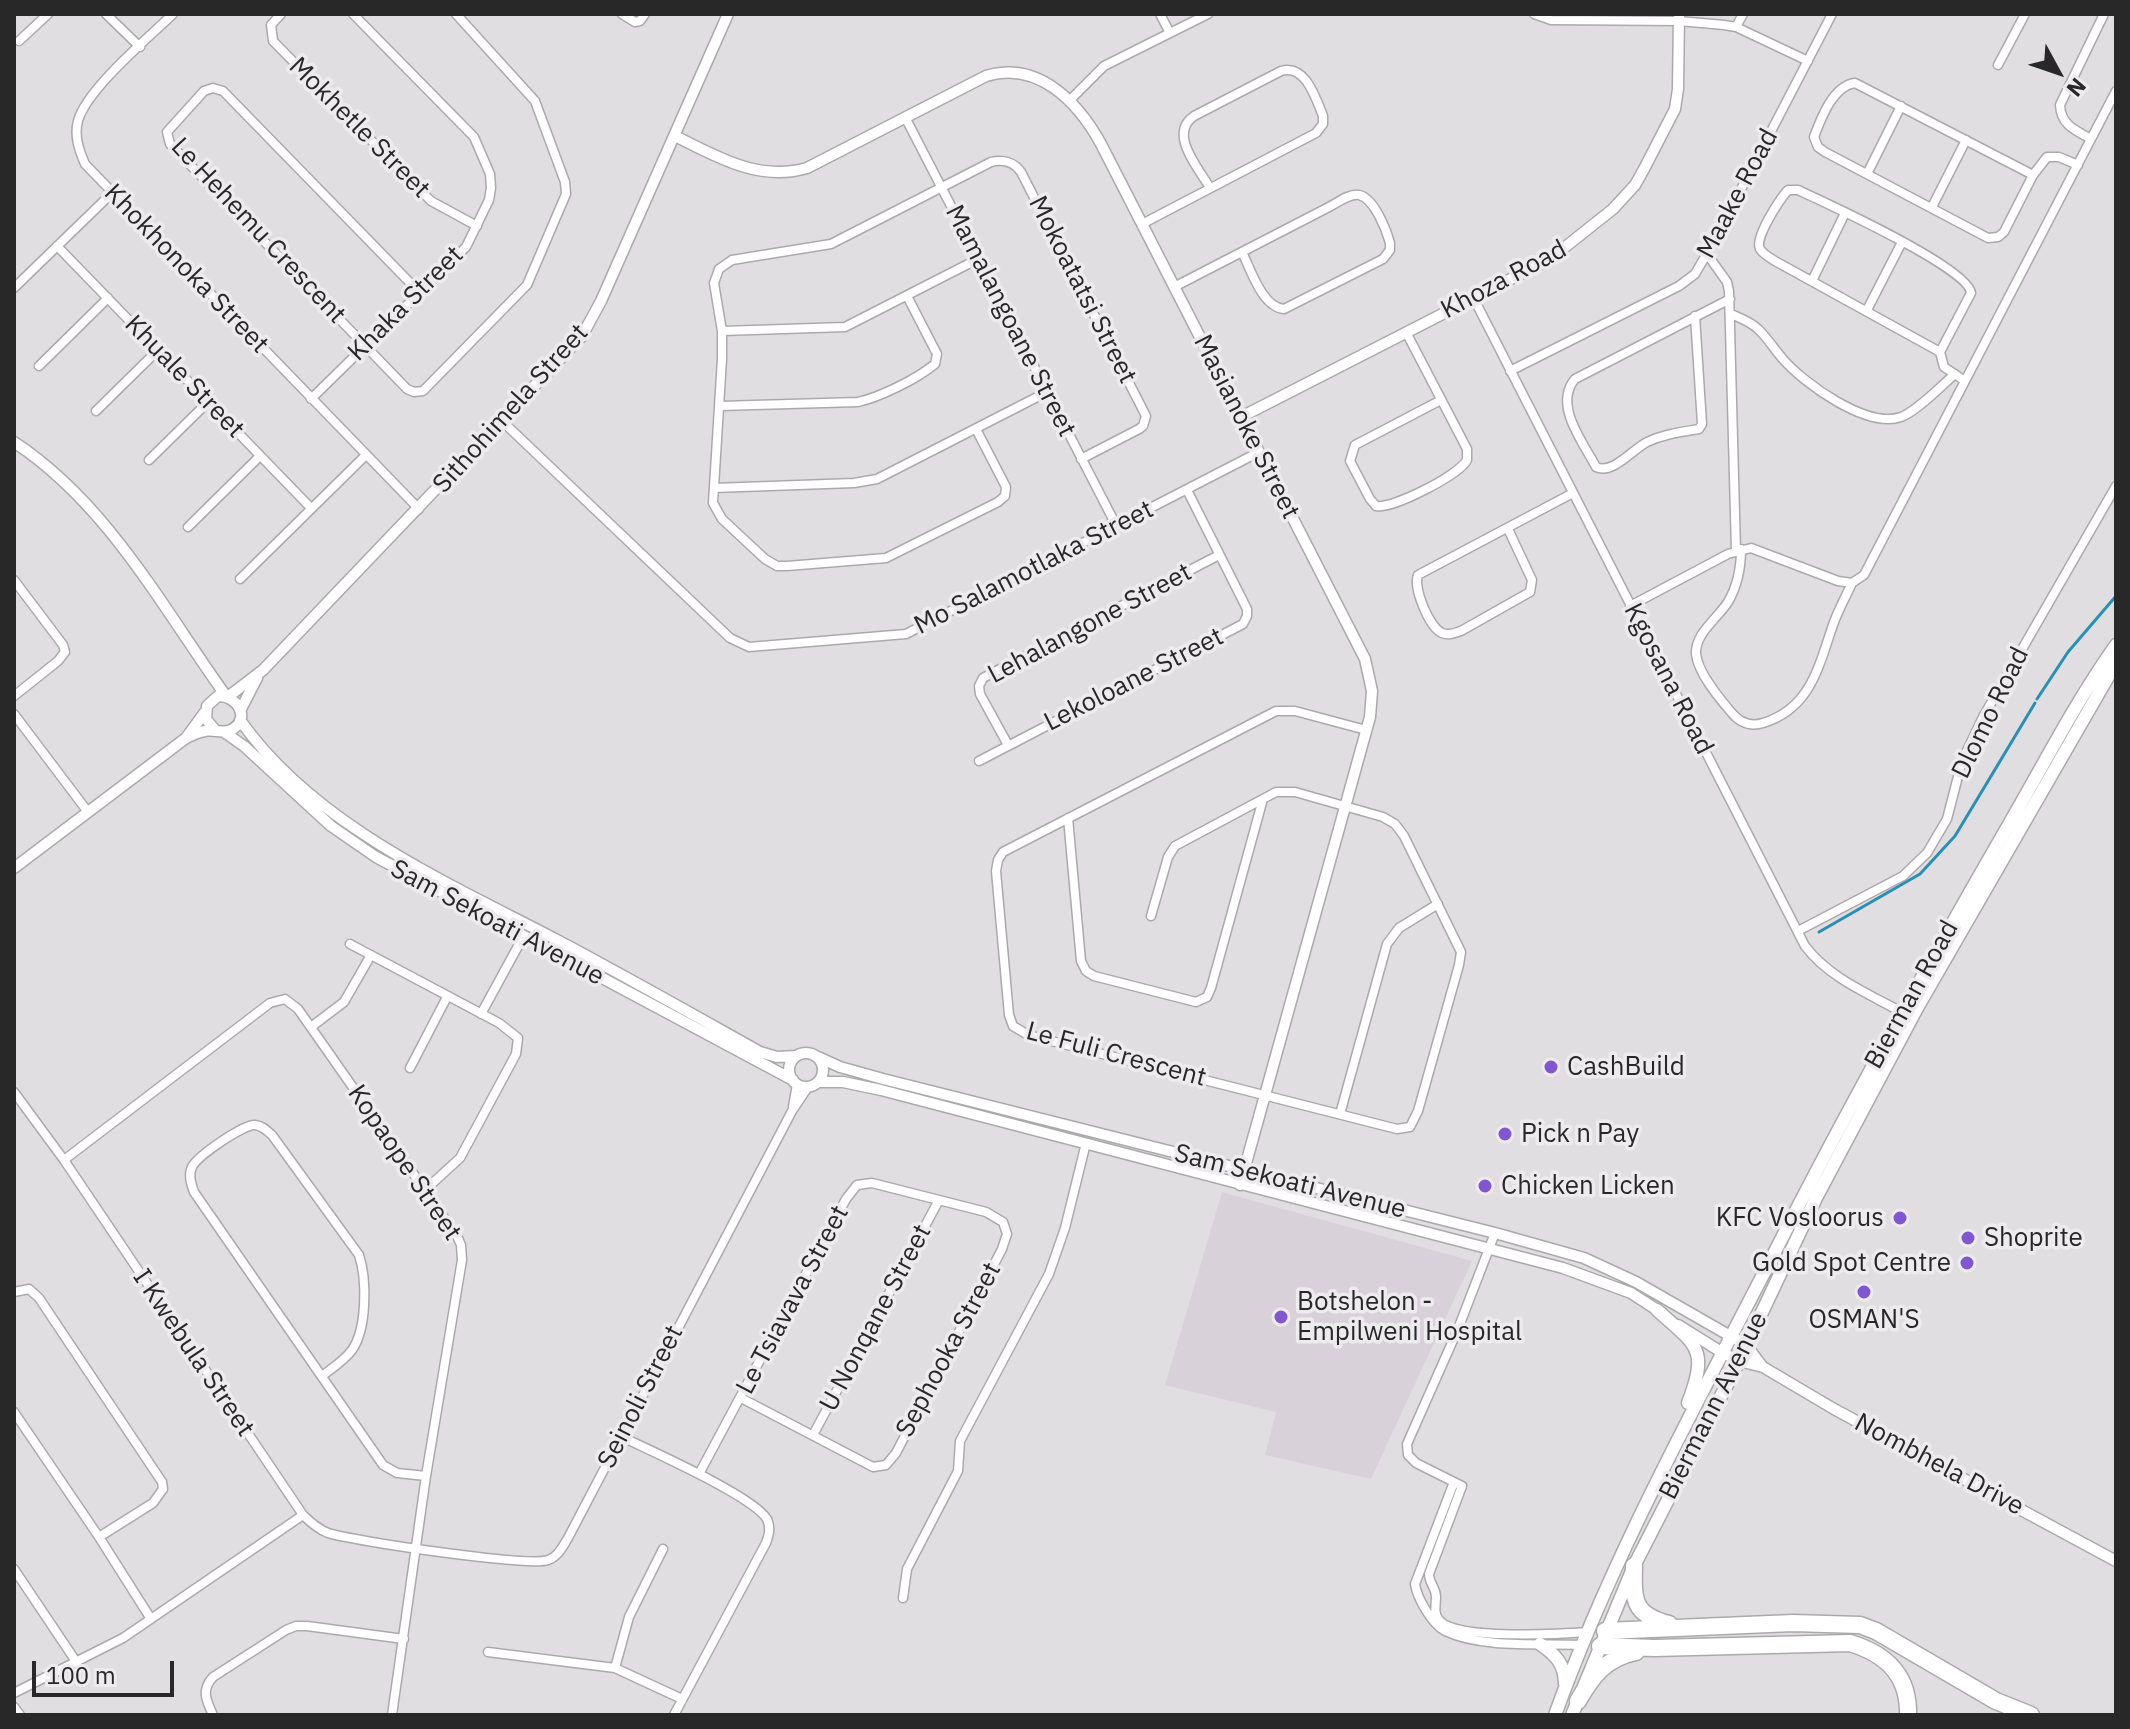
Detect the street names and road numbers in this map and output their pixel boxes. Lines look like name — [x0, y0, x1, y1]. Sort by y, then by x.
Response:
street label: Mokhetle Street — [282, 51, 436, 205]
street label: Maake Road — [1691, 124, 1785, 264]
street label: Le Hehemu Crescent — [164, 132, 352, 330]
street label: Khokhonoka Street — [97, 178, 275, 360]
street label: Mokoatatsi Street — [1021, 191, 1143, 389]
street label: Mamalangoane Street — [938, 200, 1082, 442]
street label: Khoza Road — [1436, 234, 1572, 326]
street label: Khaka Street — [342, 240, 470, 368]
street label: Khuale Street — [118, 309, 250, 445]
street label: Sithohimela Street — [427, 318, 595, 500]
street label: Masianoke Street — [1186, 330, 1306, 524]
street label: Mo Salamotlaka Street — [909, 494, 1159, 642]
street label: Lehalangone Street — [983, 557, 1197, 691]
street label: Kgosana Road — [1617, 598, 1719, 760]
street label: Lekoloane Street — [1039, 621, 1229, 739]
street label: Dlomo Road — [1946, 642, 2036, 784]
street label: Sam Sekoati Avenue — [385, 853, 609, 993]
street label: Bierman Road — [1858, 915, 1966, 1075]
street label: Le Fuli Crescent — [1023, 1016, 1209, 1094]
street label: Kopaope Street — [341, 1079, 467, 1247]
street label: Sam Sekoati Avenue — [1171, 1138, 1409, 1226]
street label: Le Tsiavava Street — [730, 1200, 856, 1400]
street label: U Nonqane Street — [814, 1219, 938, 1417]
street label: Sephooka Street — [890, 1257, 1008, 1443]
street label: I Kwebula Street — [126, 1263, 260, 1443]
street label: Biermann Avenue — [1653, 1307, 1775, 1505]
street label: Seinoli Street — [592, 1320, 690, 1474]
street label: Nombhela Drive — [1849, 1407, 2029, 1523]

